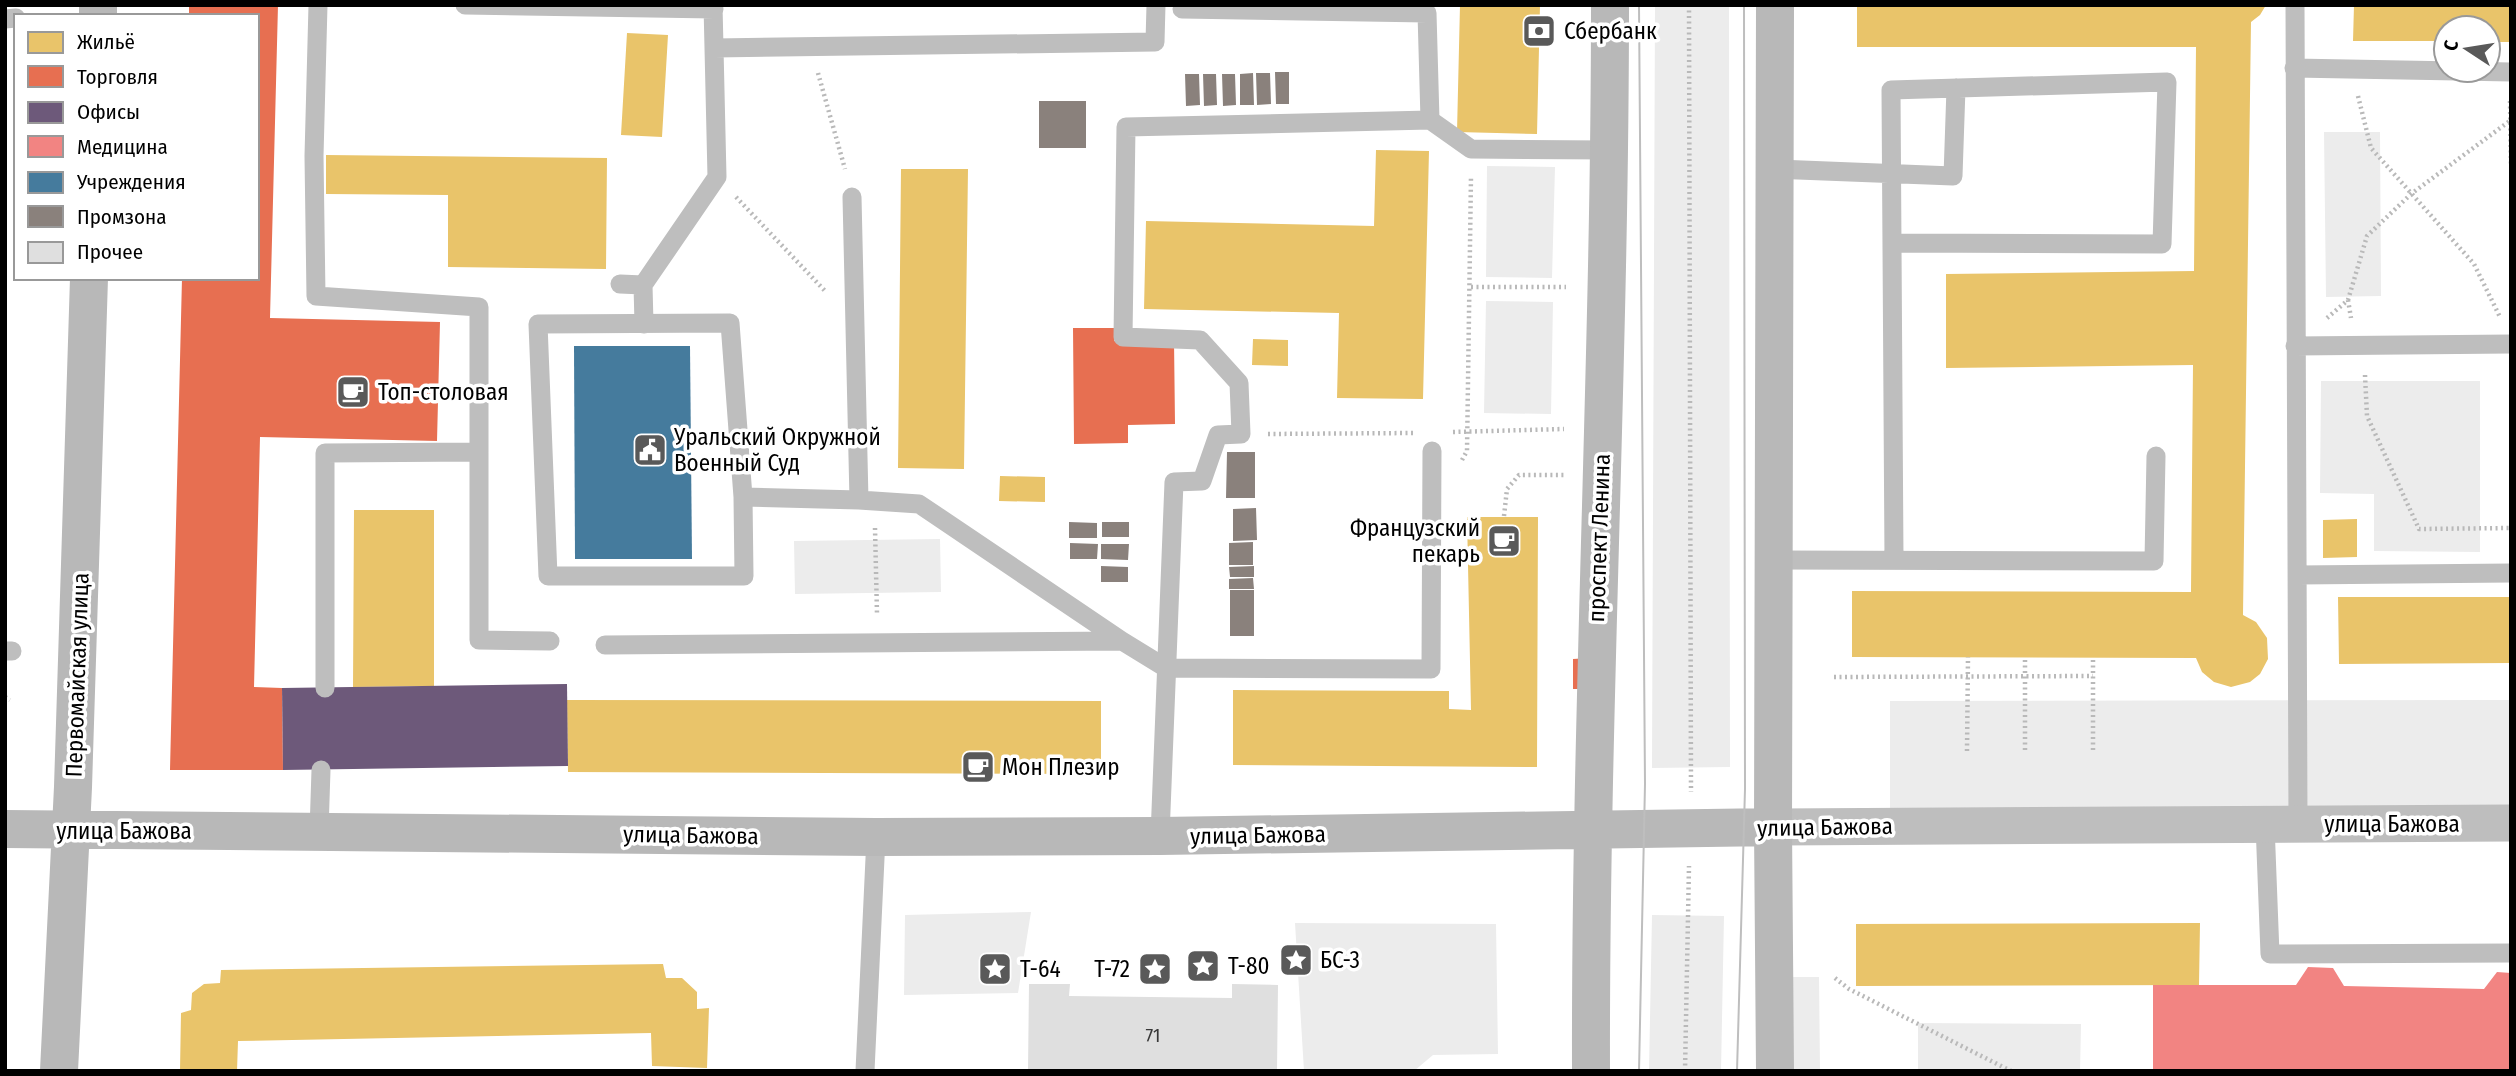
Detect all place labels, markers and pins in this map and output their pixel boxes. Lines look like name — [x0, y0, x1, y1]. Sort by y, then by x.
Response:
bank icon: Сбербанк — [1520, 12, 1558, 50]
place label: Сбербанк — [1564, 17, 1657, 45]
cafe icon: Топ-столовая — [334, 373, 372, 411]
place label: Топ-столовая — [378, 378, 509, 406]
place label: Уральский Окружной Военный Суд — [673, 423, 881, 477]
public building icon: Уральский Окружной Военный Суд — [631, 431, 669, 469]
place label: Французский пекарь — [1350, 514, 1480, 568]
cafe icon: Французский пекарь — [1485, 522, 1523, 560]
cafe icon: Мон Плезир — [959, 748, 997, 786]
place label: Мон Плезир — [1002, 753, 1119, 781]
place icon: БС-3 — [1277, 941, 1315, 979]
place label: БС-3 — [1320, 946, 1360, 974]
place icon: Т-80 — [1184, 947, 1222, 985]
place icon: Т-64 — [976, 950, 1014, 988]
place icon: Т-72 — [1136, 950, 1174, 988]
place label: Т-80 — [1228, 952, 1269, 980]
place label: Т-64 — [1020, 955, 1061, 983]
place label: Т-72 — [1094, 955, 1130, 983]

